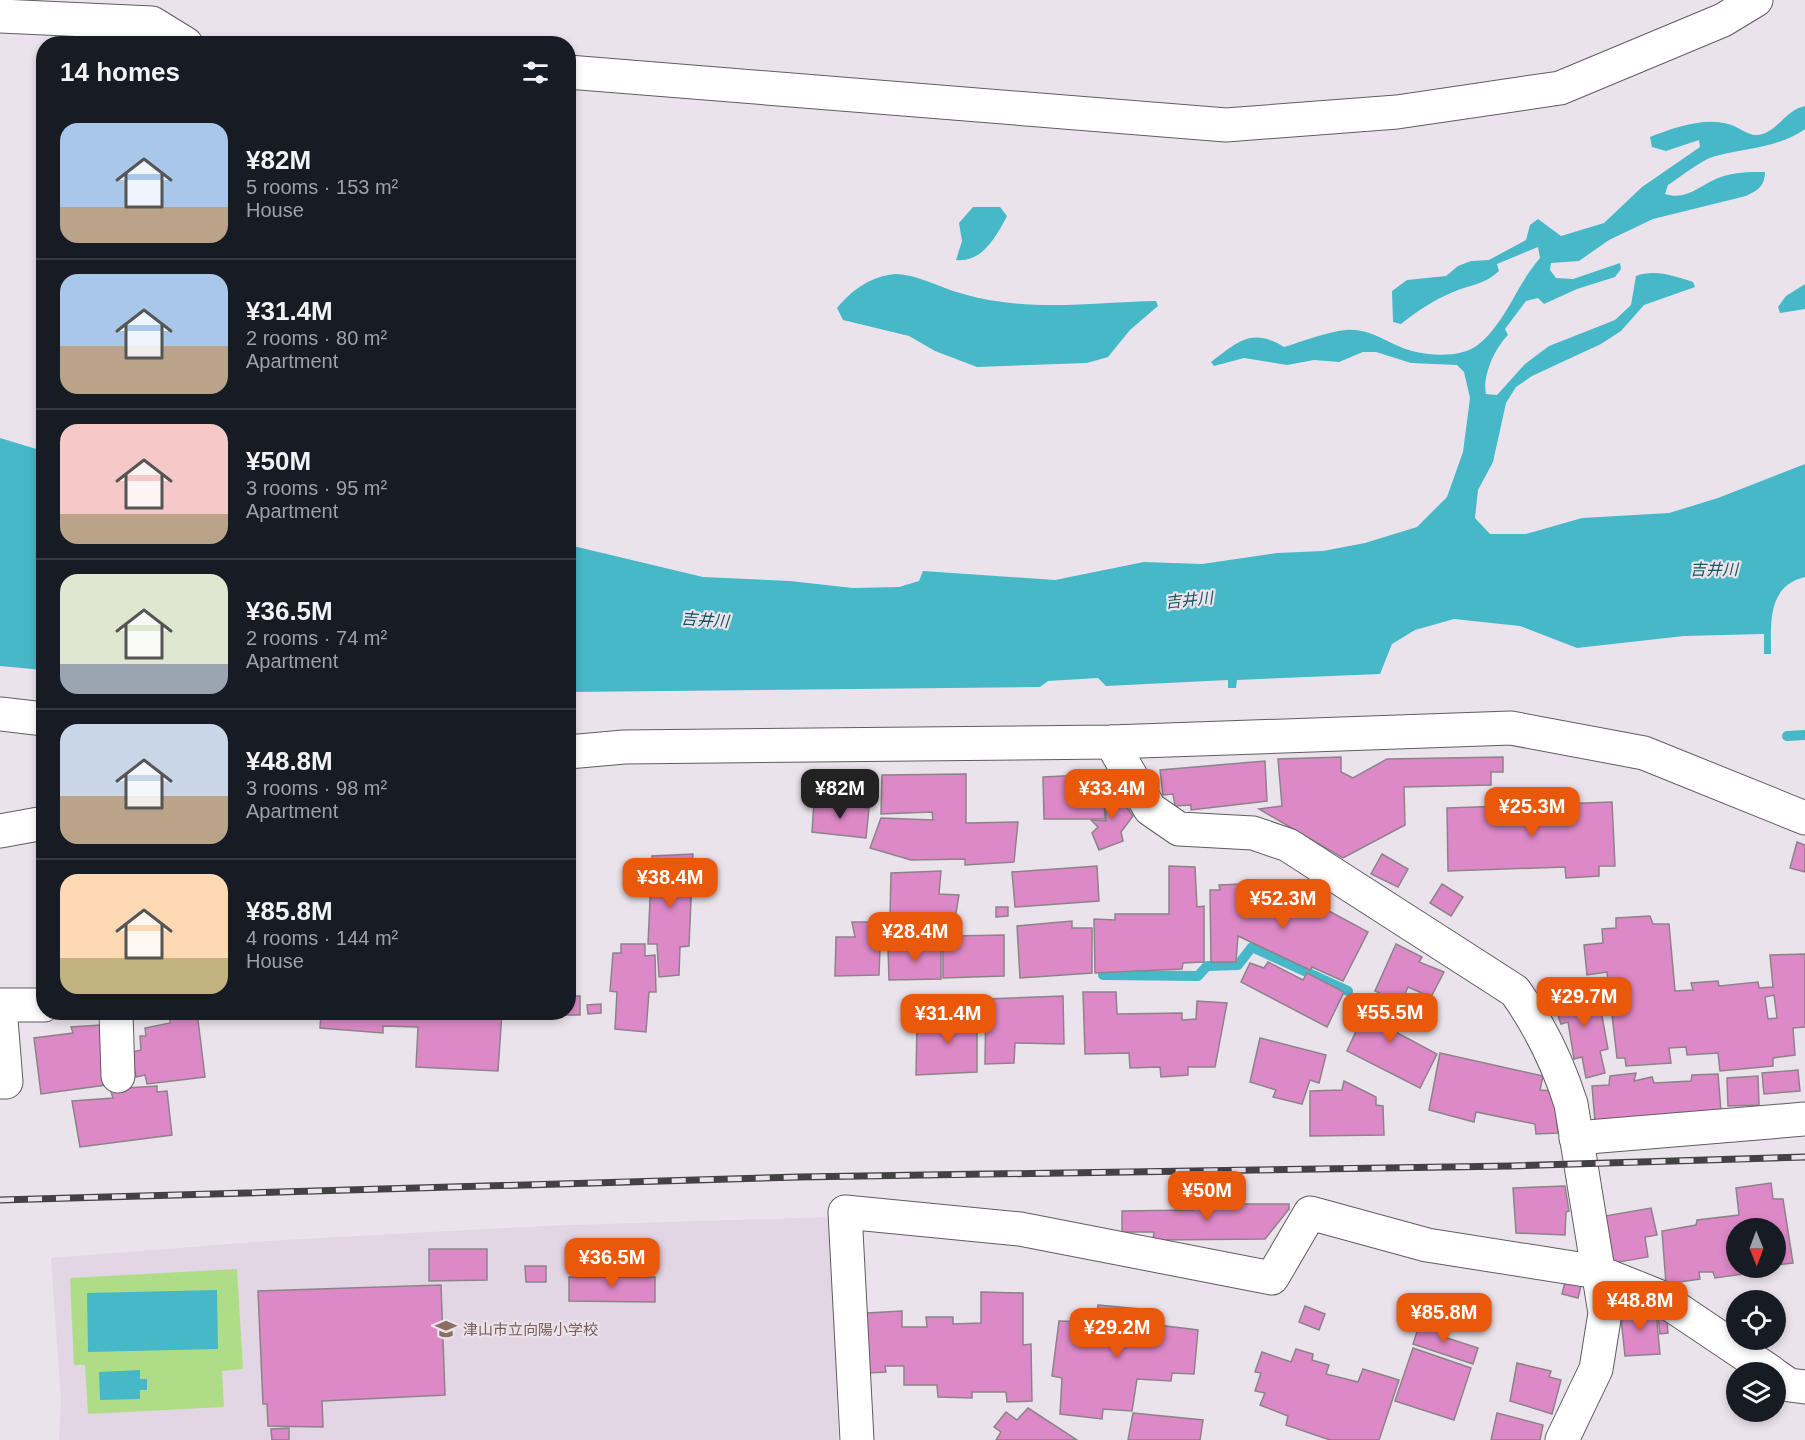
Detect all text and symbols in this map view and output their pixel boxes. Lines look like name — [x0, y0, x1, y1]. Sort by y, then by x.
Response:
icon: filters — [519, 56, 552, 89]
text: 14 homes — [60, 57, 180, 87]
text: ¥82M — [246, 145, 311, 175]
icon: home — [108, 147, 180, 219]
text: 5 rooms · 153 m² — [246, 176, 398, 198]
text: House — [246, 199, 304, 221]
text: ¥31.4M — [246, 296, 333, 326]
icon: home — [108, 298, 180, 370]
text: 2 rooms · 80 m² — [246, 327, 387, 349]
text: Apartment — [246, 350, 338, 372]
text: ¥50M — [246, 446, 311, 476]
icon: home — [108, 448, 180, 520]
text: 3 rooms · 95 m² — [246, 477, 387, 499]
text: Apartment — [246, 500, 338, 522]
water label: 吉井川 — [1690, 561, 1740, 578]
water label: 吉井川 — [1164, 589, 1216, 611]
text: ¥36.5M — [246, 596, 333, 626]
icon: home — [108, 598, 180, 670]
water label: 吉井川 — [680, 610, 732, 630]
text: 2 rooms · 74 m² — [246, 627, 387, 649]
text: Apartment — [246, 650, 338, 672]
text: ¥48.8M — [246, 746, 333, 776]
icon: home — [108, 748, 180, 820]
pin: ¥82M — [804, 769, 876, 820]
pin: ¥33.4M — [1063, 769, 1161, 820]
text: 3 rooms · 98 m² — [246, 777, 387, 799]
text: ¥82M — [815, 777, 865, 799]
text: ¥33.4M — [1079, 777, 1145, 799]
pin: ¥25.3M — [1483, 787, 1581, 838]
text: ¥25.3M — [1499, 795, 1565, 817]
text: Apartment — [246, 800, 338, 822]
pin: ¥38.4M — [621, 858, 719, 909]
text: ¥38.4M — [637, 866, 703, 888]
pin: ¥52.3M — [1234, 879, 1332, 930]
text: ¥52.3M — [1250, 887, 1316, 909]
text: ¥85.8M — [246, 896, 333, 926]
icon: home — [108, 898, 180, 970]
pin: ¥28.4M — [866, 912, 964, 963]
text: ¥28.4M — [882, 920, 948, 942]
text: 4 rooms · 144 m² — [246, 927, 398, 949]
text: House — [246, 950, 304, 972]
pin: ¥29.7M — [1535, 977, 1633, 1028]
text: ¥29.7M — [1551, 985, 1617, 1007]
pin: ¥55.5M — [1341, 993, 1439, 1044]
pin: ¥31.4M — [899, 994, 997, 1045]
text: ¥55.5M — [1357, 1001, 1423, 1023]
text: ¥31.4M — [915, 1002, 981, 1024]
pin: ¥50M — [1171, 1171, 1243, 1222]
text: ¥50M — [1182, 1179, 1232, 1201]
north arrow — [1726, 1218, 1786, 1278]
map controls — [1726, 1218, 1786, 1422]
pin: ¥36.5M — [563, 1238, 661, 1289]
text: ¥36.5M — [579, 1246, 645, 1268]
pin: ¥48.8M — [1591, 1281, 1689, 1332]
text: ¥48.8M — [1607, 1289, 1673, 1311]
button: locate — [1726, 1290, 1786, 1350]
pin: ¥85.8M — [1395, 1293, 1493, 1344]
text: ¥85.8M — [1411, 1301, 1477, 1323]
pin: ¥29.2M — [1068, 1308, 1166, 1359]
text: ¥29.2M — [1084, 1316, 1150, 1338]
school or university icon: 津山市立向陽小学校 — [434, 1317, 458, 1341]
place label: 津山市立向陽小学校 — [463, 1321, 598, 1338]
button: layers — [1726, 1362, 1786, 1422]

